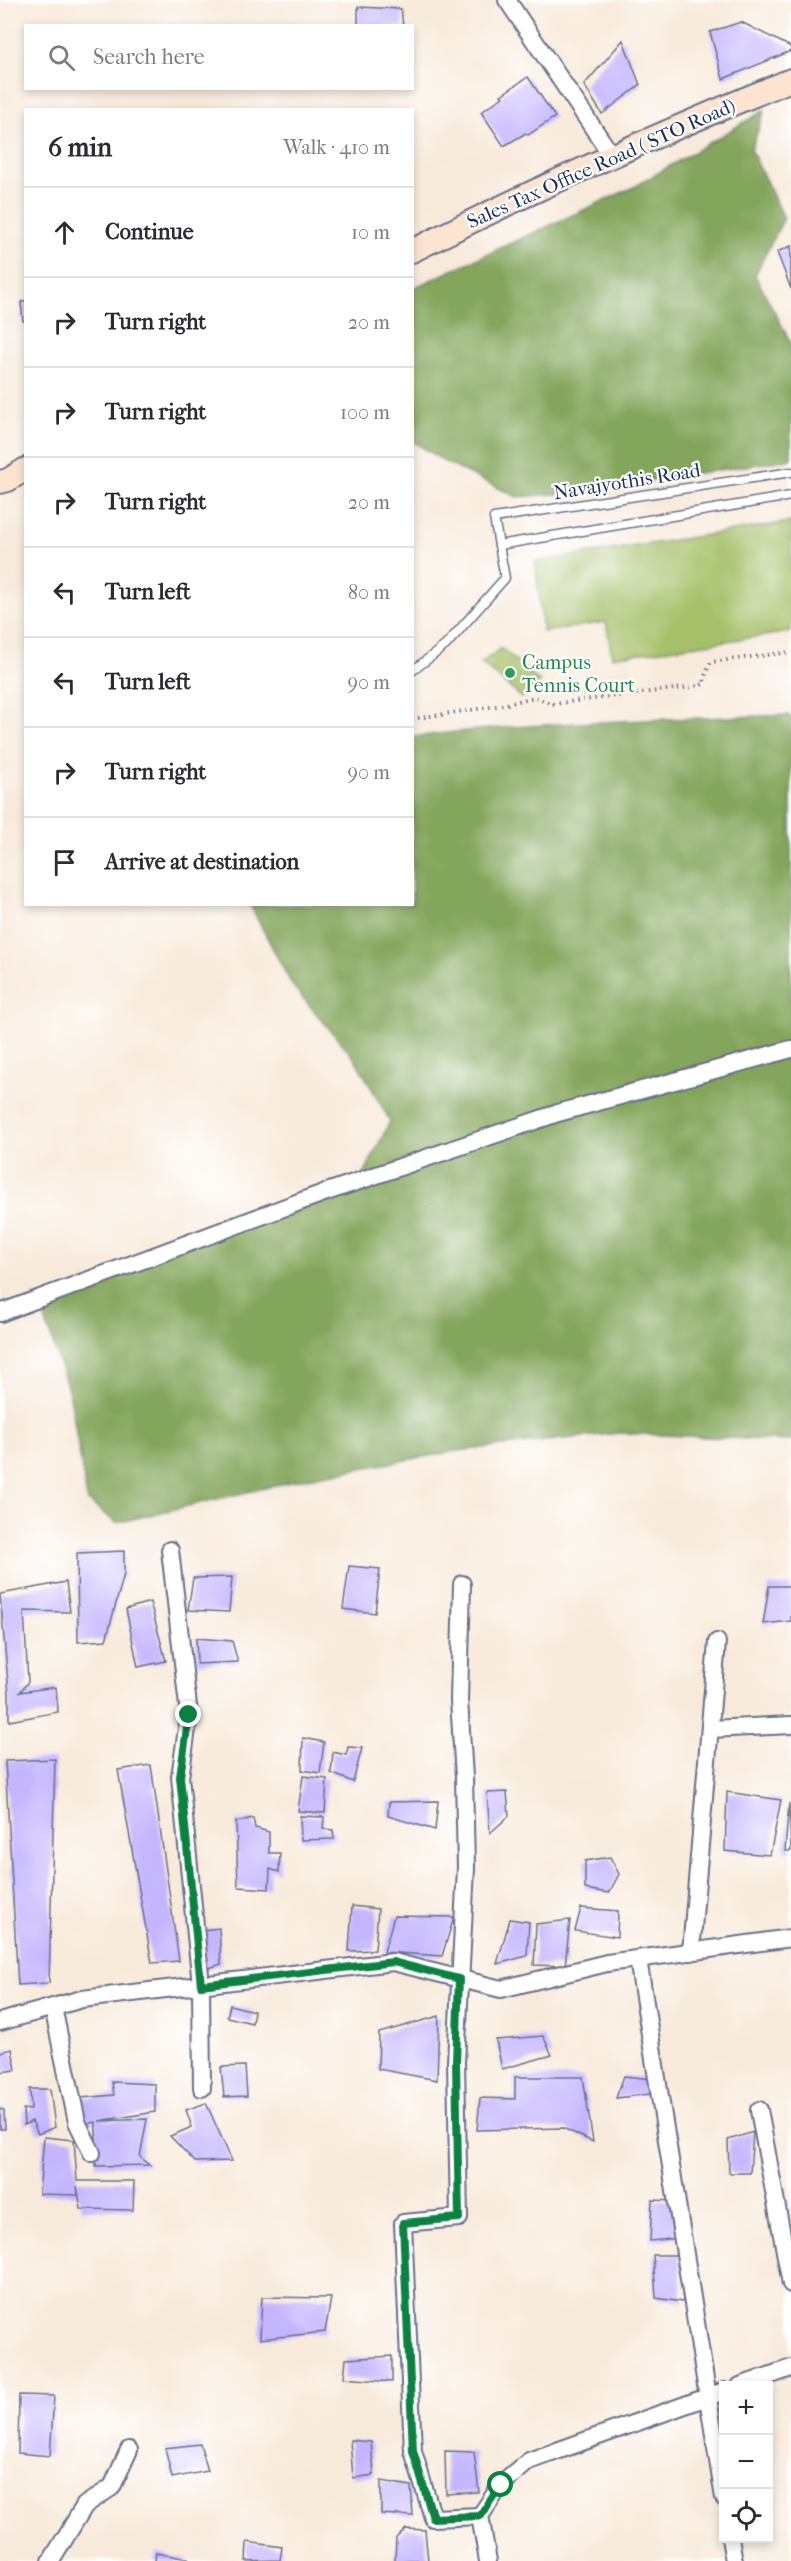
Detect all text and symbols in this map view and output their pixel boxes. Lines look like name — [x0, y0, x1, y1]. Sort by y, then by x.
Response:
search box — [24, 24, 414, 90]
icon: search — [45, 41, 78, 74]
text: Search here — [93, 44, 205, 70]
street label: Sales Tax Office Road ( STO Road) — [463, 94, 739, 233]
text: 6 min — [48, 132, 112, 163]
text: Walk · 410 m — [283, 136, 390, 159]
icon: ahead — [48, 216, 81, 249]
text: Continue — [105, 219, 194, 245]
text: 10 m — [351, 221, 390, 244]
icon: right — [48, 306, 81, 339]
text: Turn right — [105, 309, 206, 335]
text: 20 m — [348, 311, 390, 334]
icon: right — [48, 396, 81, 429]
text: Turn right — [105, 399, 206, 425]
text: 100 m — [340, 401, 390, 424]
street label: Navajyothis Road — [552, 458, 703, 504]
icon: right — [48, 486, 81, 519]
text: Turn right — [105, 489, 206, 515]
text: 20 m — [348, 491, 390, 514]
icon: left — [48, 576, 81, 609]
text: Turn left — [105, 579, 191, 605]
text: 80 m — [348, 581, 390, 604]
place label: Campus Tennis Court — [522, 651, 635, 697]
icon: left — [48, 666, 81, 699]
marker: Campus Tennis Court — [503, 666, 517, 680]
text: Turn left — [105, 669, 191, 695]
text: 90 m — [348, 671, 390, 694]
icon: right — [48, 756, 81, 789]
text: Turn right — [105, 759, 206, 785]
text: 90 m — [348, 761, 390, 784]
icon: arrive — [48, 846, 81, 879]
text: Arrive at destination — [105, 849, 299, 875]
route end — [175, 1701, 201, 1727]
map controls — [719, 2381, 773, 2543]
button: + — [719, 2381, 773, 2435]
button: − — [719, 2435, 773, 2489]
route start — [487, 2471, 513, 2497]
button: locate — [719, 2489, 773, 2543]

